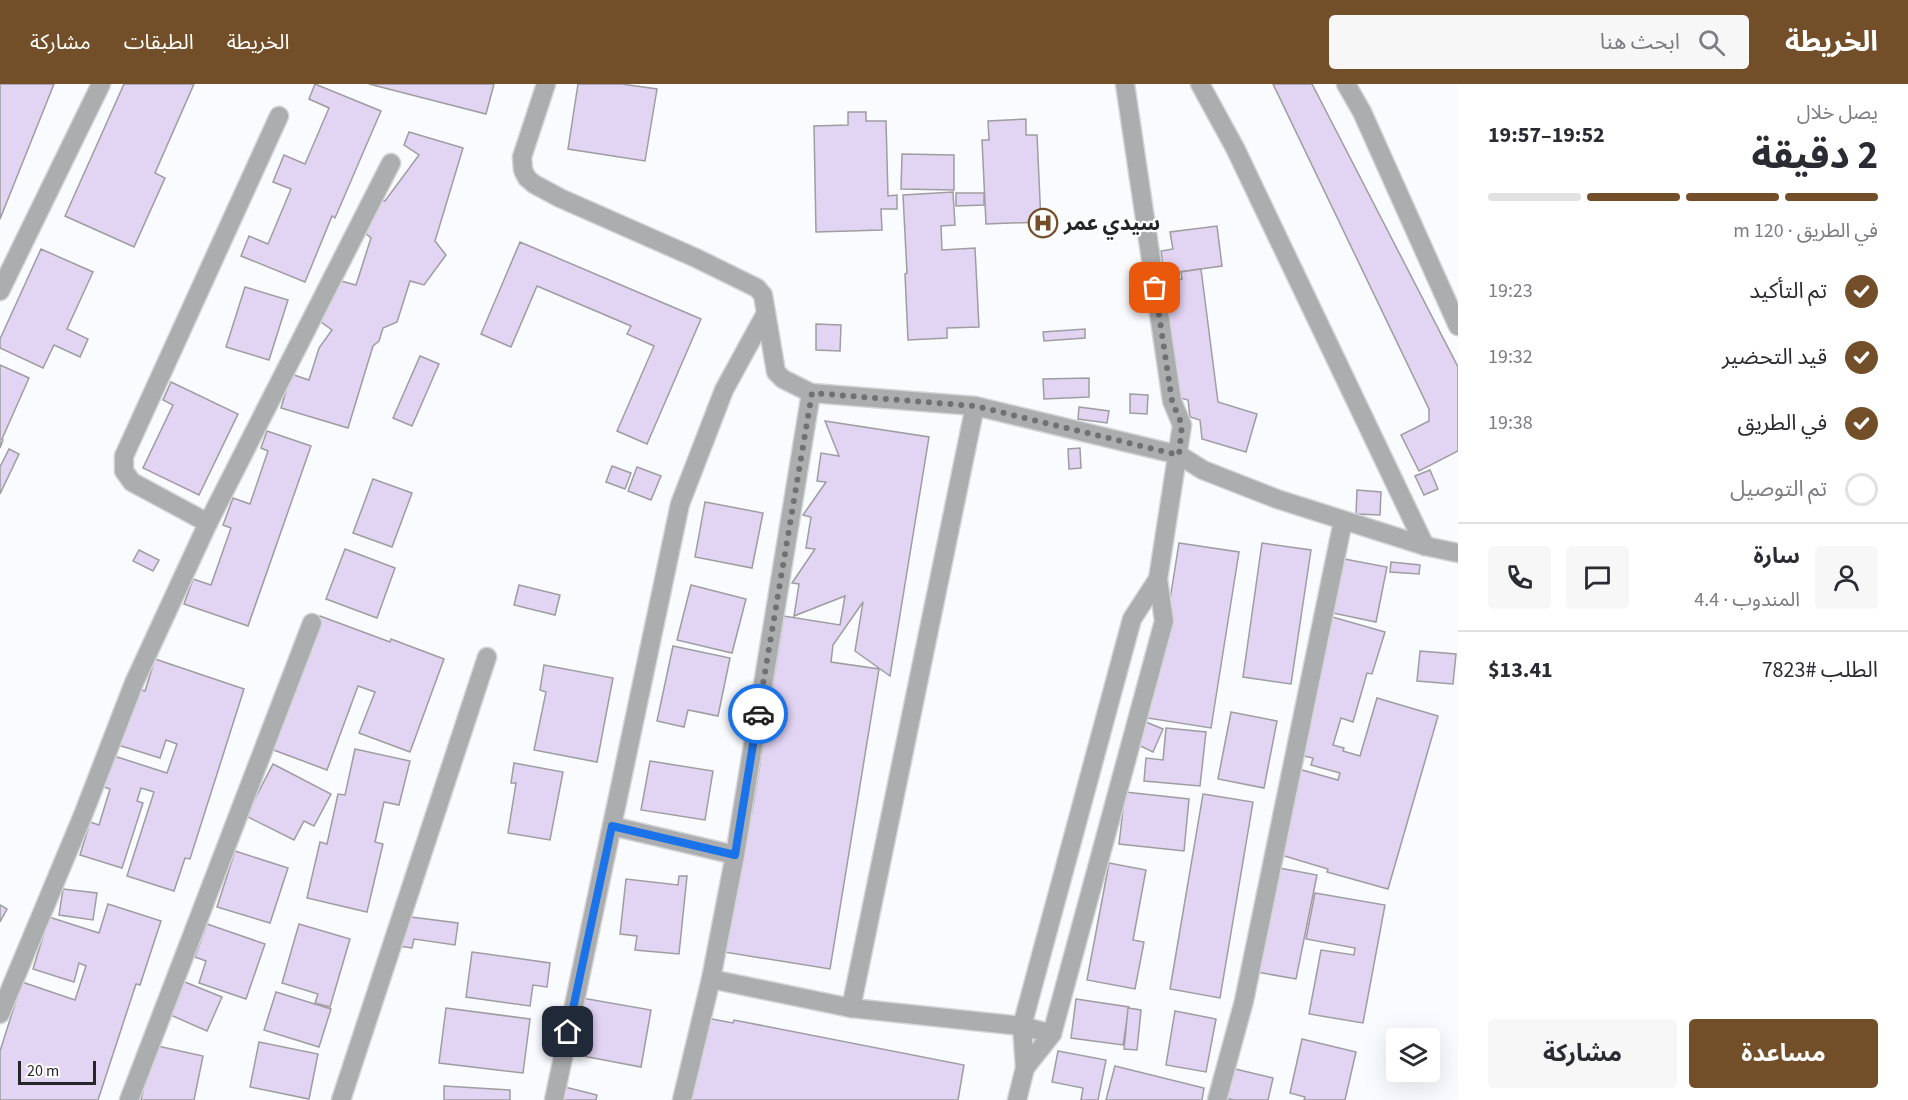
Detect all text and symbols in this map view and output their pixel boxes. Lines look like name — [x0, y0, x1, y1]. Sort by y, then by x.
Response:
search box — [1329, 15, 1749, 69]
text: الخريطة — [1785, 22, 1878, 62]
text: ابحث هنا — [1600, 26, 1680, 58]
icon: search — [1695, 26, 1728, 59]
text: مشاركة — [30, 27, 91, 57]
text: الطبقات — [124, 27, 194, 57]
text: الخريطة — [227, 27, 290, 57]
text: يصل خلال — [1797, 99, 1878, 127]
text: 19:52–19:57 — [1488, 119, 1605, 151]
text: 2 دقيقة — [1751, 128, 1878, 184]
hospital icon: سيدي عمر — [1027, 207, 1059, 239]
place label: سيدي عمر — [1063, 208, 1160, 240]
text: في الطريق · 120 m — [1733, 217, 1878, 245]
pin — [1129, 262, 1180, 313]
icon: bag — [1138, 271, 1171, 304]
text: تم التأكيد — [1749, 275, 1827, 307]
icon: check — [1845, 275, 1878, 308]
text: 19:23 — [1488, 277, 1533, 305]
text: قيد التحضير — [1722, 341, 1827, 373]
icon: check — [1845, 341, 1878, 374]
text: 19:32 — [1488, 343, 1533, 371]
text: في الطريق — [1738, 407, 1827, 439]
icon: check — [1845, 407, 1878, 440]
text: 19:38 — [1488, 409, 1533, 437]
text: تم التوصيل — [1730, 473, 1827, 505]
text: سارة — [1754, 540, 1800, 572]
button: phone — [1488, 546, 1551, 609]
button: chat — [1566, 546, 1629, 609]
button: person — [1815, 546, 1878, 609]
text: المندوب · 4.4 — [1694, 586, 1800, 614]
text: $13.41 — [1488, 654, 1553, 686]
text: الطلب #7823 — [1762, 654, 1878, 686]
courier — [728, 684, 788, 744]
icon: car — [742, 698, 775, 731]
pin — [542, 1006, 593, 1057]
icon: home — [551, 1015, 584, 1048]
button: مشاركة — [1488, 1019, 1677, 1088]
button: مساعدة — [1689, 1019, 1878, 1088]
map controls — [1386, 1028, 1440, 1082]
button: layers — [1386, 1028, 1440, 1082]
scale bar — [18, 1058, 96, 1086]
text: 20 m — [27, 1060, 59, 1082]

